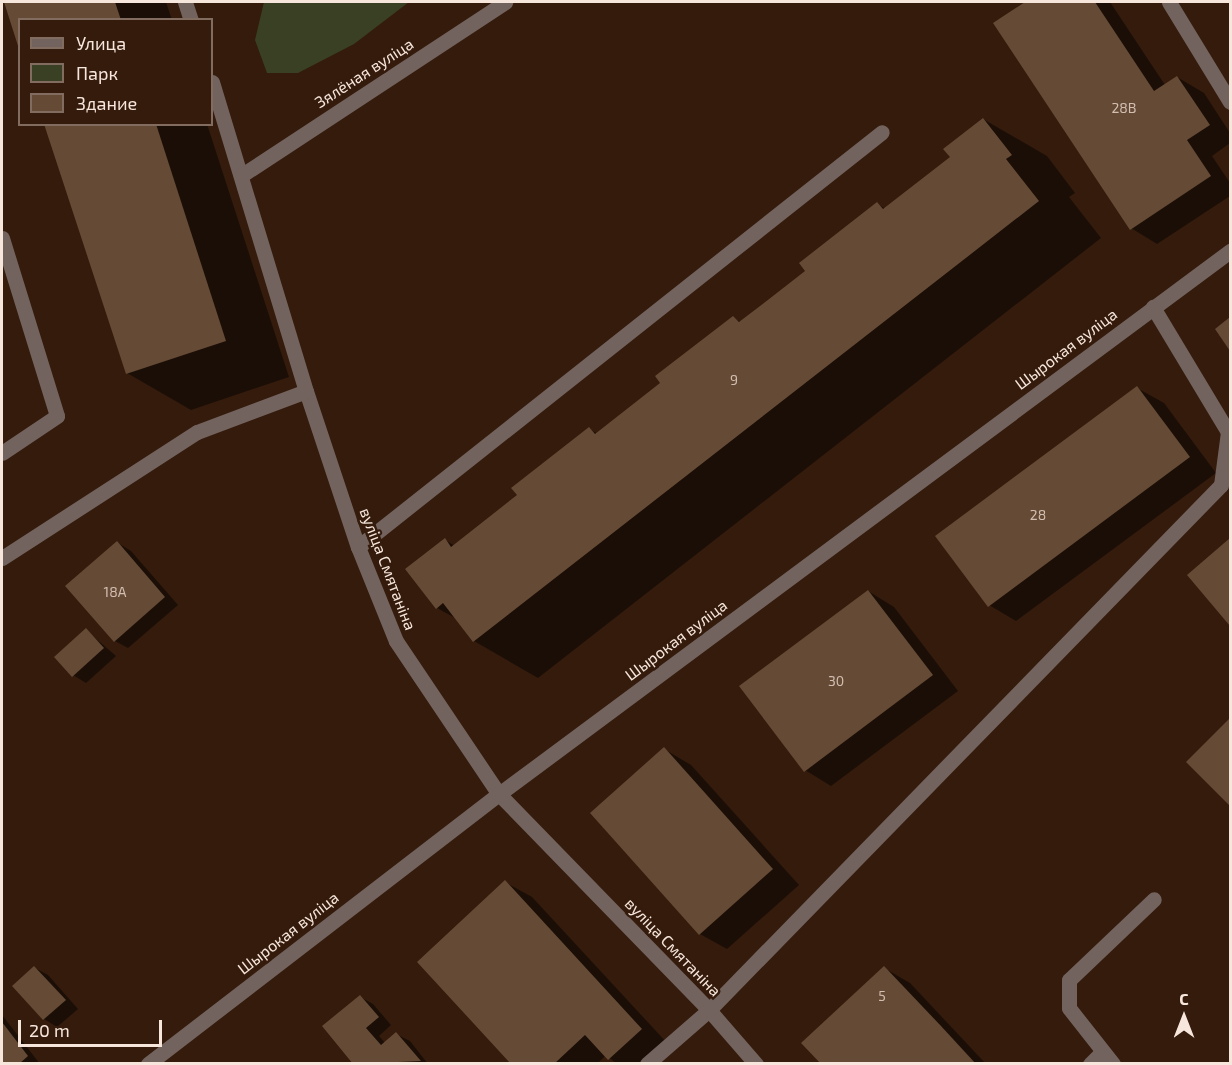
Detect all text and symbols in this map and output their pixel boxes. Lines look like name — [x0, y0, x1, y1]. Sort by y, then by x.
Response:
legend — [18, 18, 213, 126]
text: Улица — [76, 32, 126, 54]
street label: Зялёная вуліца — [311, 34, 417, 112]
text: Парк — [76, 62, 118, 84]
text: Здание — [76, 92, 137, 114]
house number: 28В — [1111, 100, 1137, 116]
street label: Шырокая вуліца — [1011, 304, 1121, 394]
house number: 9 — [730, 372, 738, 388]
street label: вуліца Смятаніна — [356, 505, 420, 633]
house number: 28 — [1030, 507, 1046, 523]
house number: 18А — [104, 584, 126, 600]
street label: Шырокая вуліца — [621, 595, 731, 685]
house number: 30 — [828, 673, 844, 689]
street label: Шырокая вуліца — [234, 888, 342, 978]
street label: вуліца Смятаніна — [621, 894, 725, 1000]
north arrow — [1154, 987, 1214, 1047]
house number: 5 — [878, 988, 886, 1004]
text: С — [1179, 989, 1189, 1008]
scale bar — [21, 1008, 165, 1046]
text: 20 m — [29, 1019, 70, 1041]

